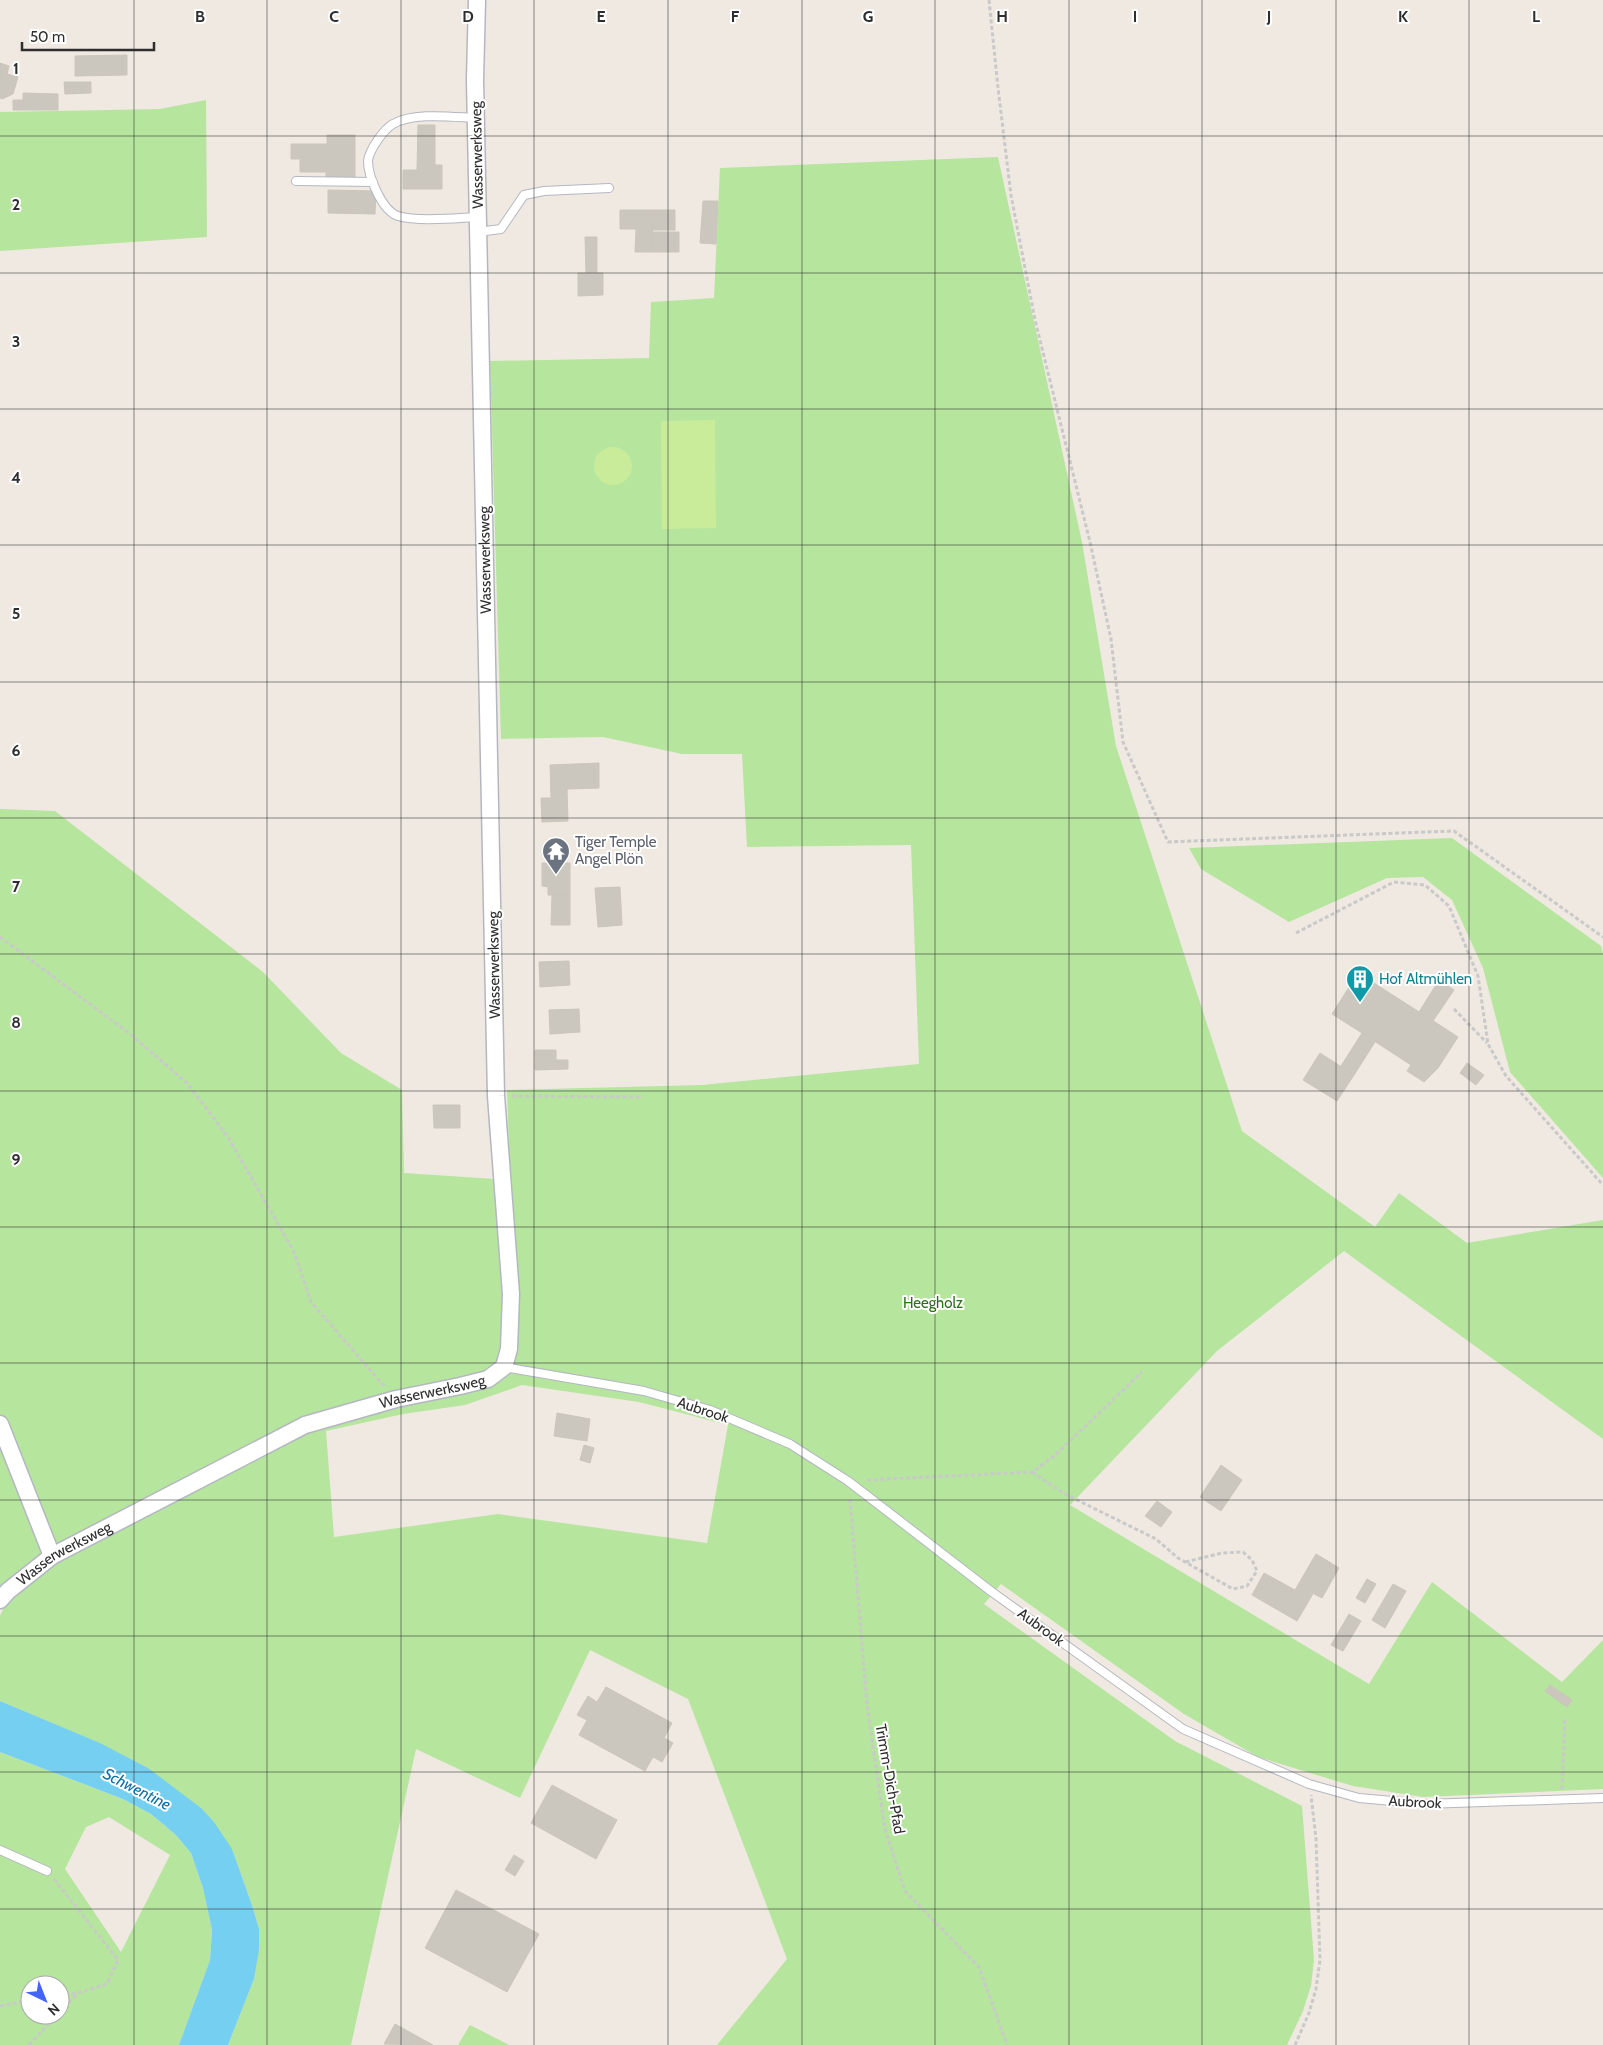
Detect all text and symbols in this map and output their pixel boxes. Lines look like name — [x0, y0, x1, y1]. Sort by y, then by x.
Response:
text: B — [195, 7, 205, 26]
text: C — [329, 7, 339, 26]
text: D — [462, 7, 474, 26]
text: E — [596, 7, 606, 26]
text: F — [731, 7, 740, 26]
text: G — [863, 7, 873, 26]
text: H — [996, 7, 1008, 26]
text: I — [1133, 7, 1137, 26]
text: J — [1266, 7, 1271, 26]
text: K — [1398, 7, 1408, 26]
text: L — [1532, 7, 1540, 26]
scale bar — [22, 20, 155, 52]
text: 50 m — [30, 28, 65, 46]
text: 1 — [13, 59, 19, 78]
street label: Wasserwerksweg — [467, 100, 487, 209]
text: 2 — [12, 195, 20, 214]
text: 3 — [12, 332, 20, 351]
text: 4 — [11, 468, 21, 487]
street label: Wasserwerksweg — [475, 505, 495, 614]
text: 5 — [12, 604, 20, 623]
text: 6 — [12, 741, 21, 760]
place label: Tiger Temple Angel Plön — [575, 833, 657, 868]
temple icon: Tiger Temple Angel Plön — [541, 836, 571, 875]
text: 7 — [12, 877, 21, 896]
street label: Wasserwerksweg — [484, 910, 504, 1019]
building icon: Hof Altmühlen — [1345, 964, 1375, 1003]
place label: Hof Altmühlen — [1379, 970, 1472, 988]
text: 8 — [11, 1013, 21, 1032]
text: 9 — [12, 1150, 21, 1169]
park label: Heegholz — [903, 1294, 963, 1312]
street label: Wasserwerksweg — [377, 1371, 488, 1412]
street label: Aubrook — [675, 1393, 731, 1427]
street label: Wasserwerksweg — [13, 1518, 115, 1589]
street label: Aubrook — [1014, 1604, 1068, 1650]
street label: Trimm-Dich-Pfad — [871, 1723, 909, 1835]
water label: Schwentine — [100, 1764, 174, 1814]
street label: Aubrook — [1388, 1792, 1442, 1812]
north arrow — [20, 1975, 70, 2025]
text: N — [44, 2000, 64, 2019]

